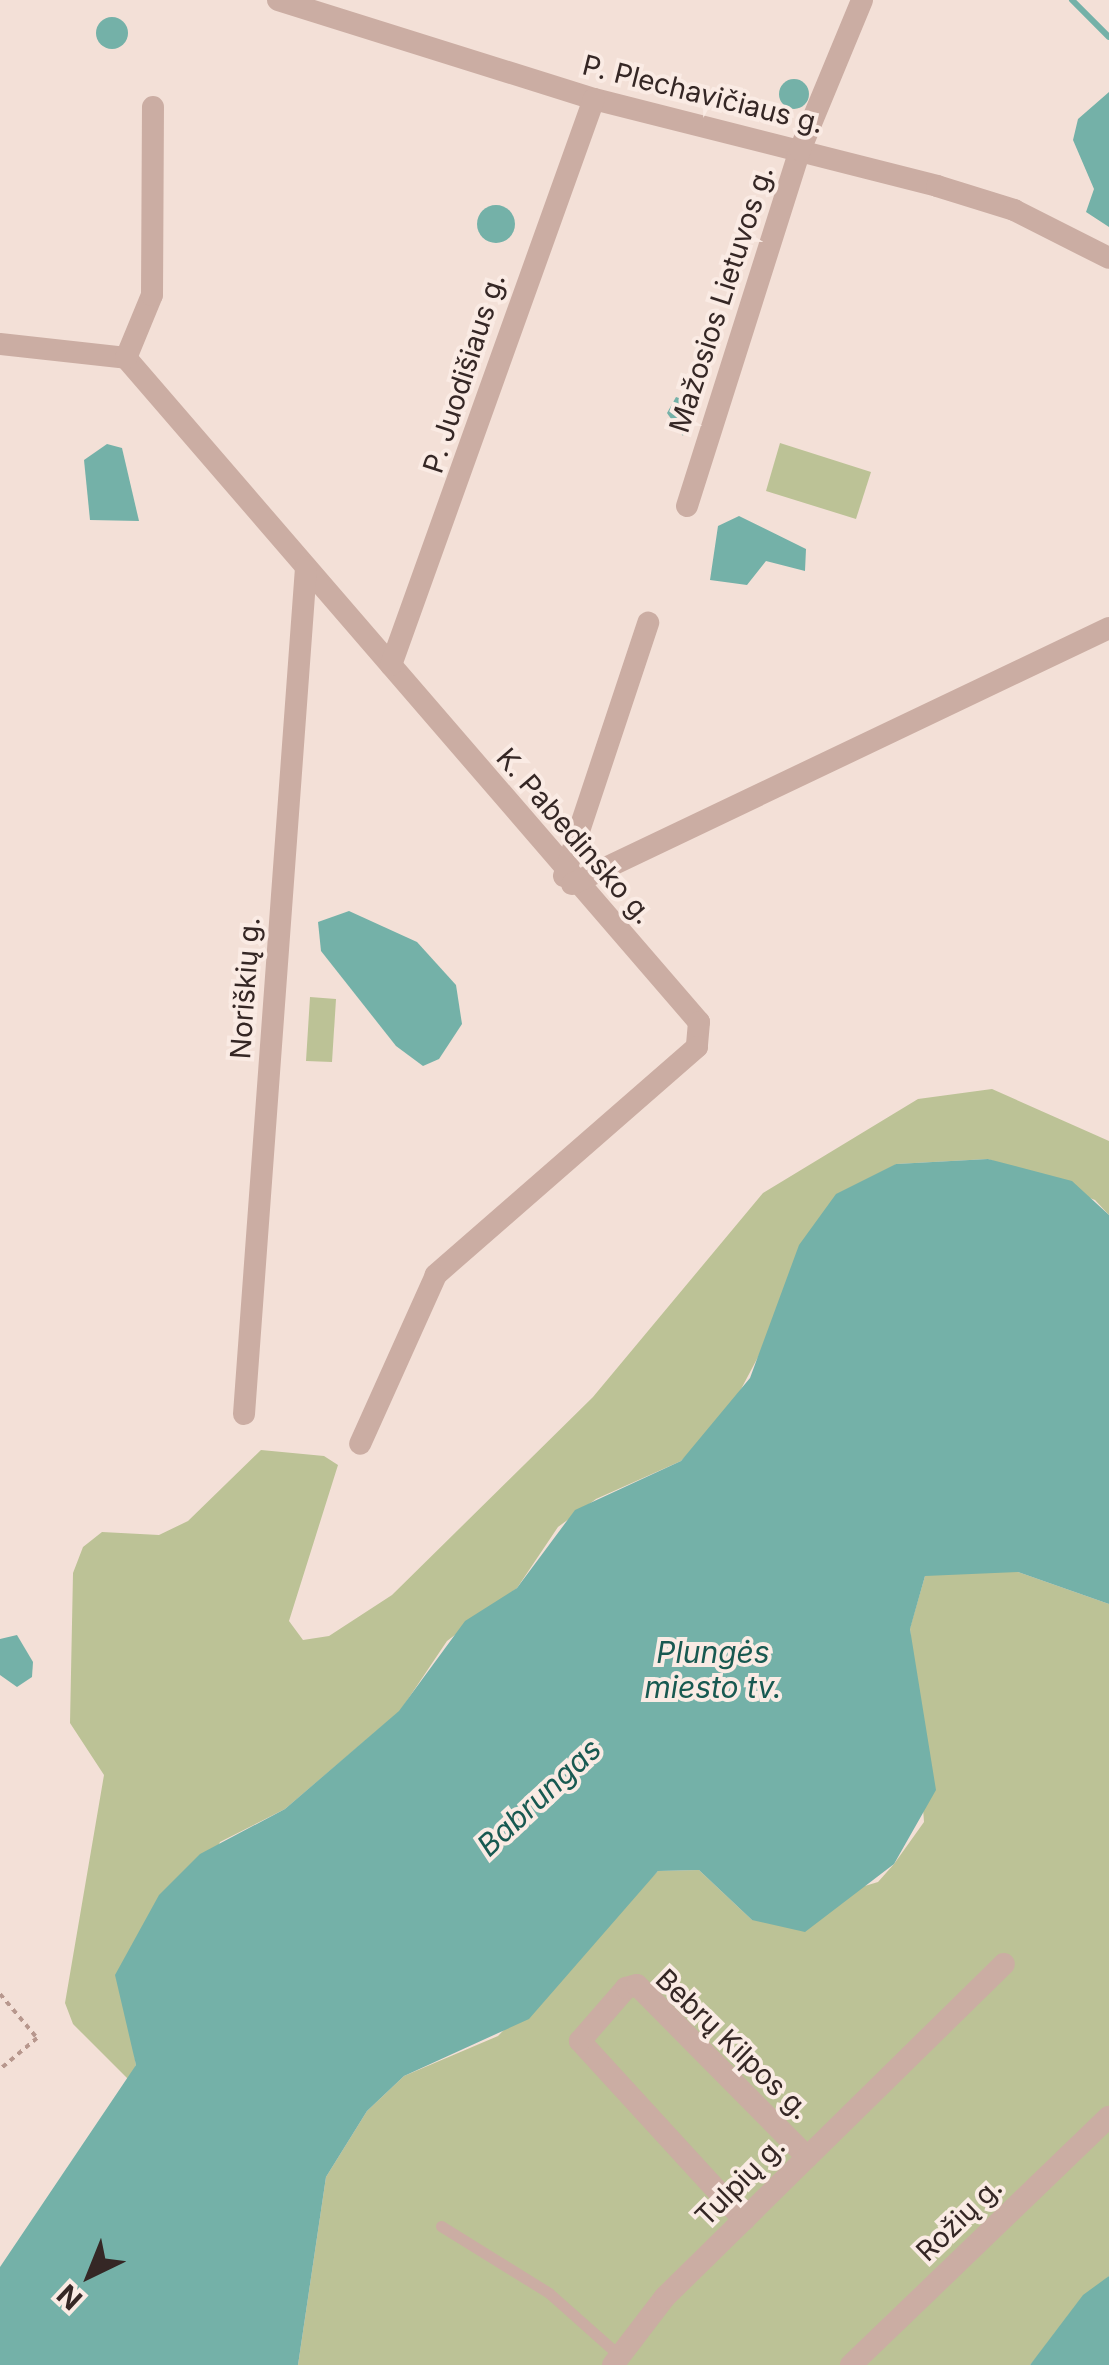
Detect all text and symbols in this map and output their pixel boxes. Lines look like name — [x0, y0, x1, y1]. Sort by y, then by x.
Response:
street label: P. Plechavičiaus g. — [579, 48, 827, 140]
street label: Mažosios Lietuvos g. — [662, 161, 780, 437]
street label: P. Juodišiaus g. — [416, 269, 512, 477]
street label: K. Pabedinsko g. — [490, 741, 660, 931]
street label: Noriškių g. — [223, 916, 267, 1060]
water label: Plungės miesto tv. — [644, 1634, 782, 1704]
water label: Babrungas — [470, 1731, 608, 1863]
street label: Bebrų Kilpos g. — [649, 1962, 817, 2126]
street label: Tulpių g. — [688, 2129, 792, 2233]
street label: Rožių g. — [909, 2170, 1009, 2268]
north arrow — [40, 2225, 140, 2325]
text: N — [50, 2277, 89, 2317]

